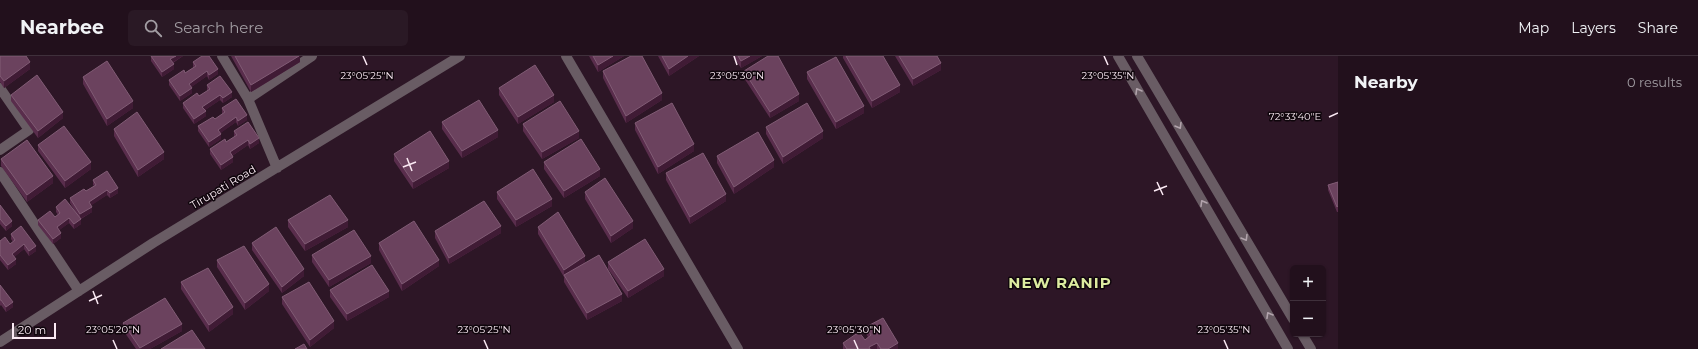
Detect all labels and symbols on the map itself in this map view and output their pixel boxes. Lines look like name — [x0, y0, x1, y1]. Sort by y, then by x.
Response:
text: 23°05'25"N — [340, 69, 394, 82]
text: 23°05'30"N — [710, 69, 764, 82]
text: 23°05'35"N — [1082, 69, 1134, 82]
one-way arrow — [1135, 88, 1142, 95]
text: 72°33'40"E — [1269, 110, 1322, 123]
one-way arrow — [1174, 122, 1181, 129]
street label: Tirupati Road — [188, 162, 258, 212]
one-way arrow — [1201, 200, 1208, 207]
one-way arrow — [1240, 234, 1247, 241]
district label: NEW RANIP — [1008, 273, 1112, 292]
one-way arrow — [1266, 312, 1273, 319]
scale bar — [12, 321, 56, 340]
text: 23°05'20"N — [86, 323, 140, 336]
text: 23°05'25"N — [457, 323, 511, 336]
text: 23°05'30"N — [827, 323, 881, 336]
text: 23°05'35"N — [1198, 323, 1250, 336]

